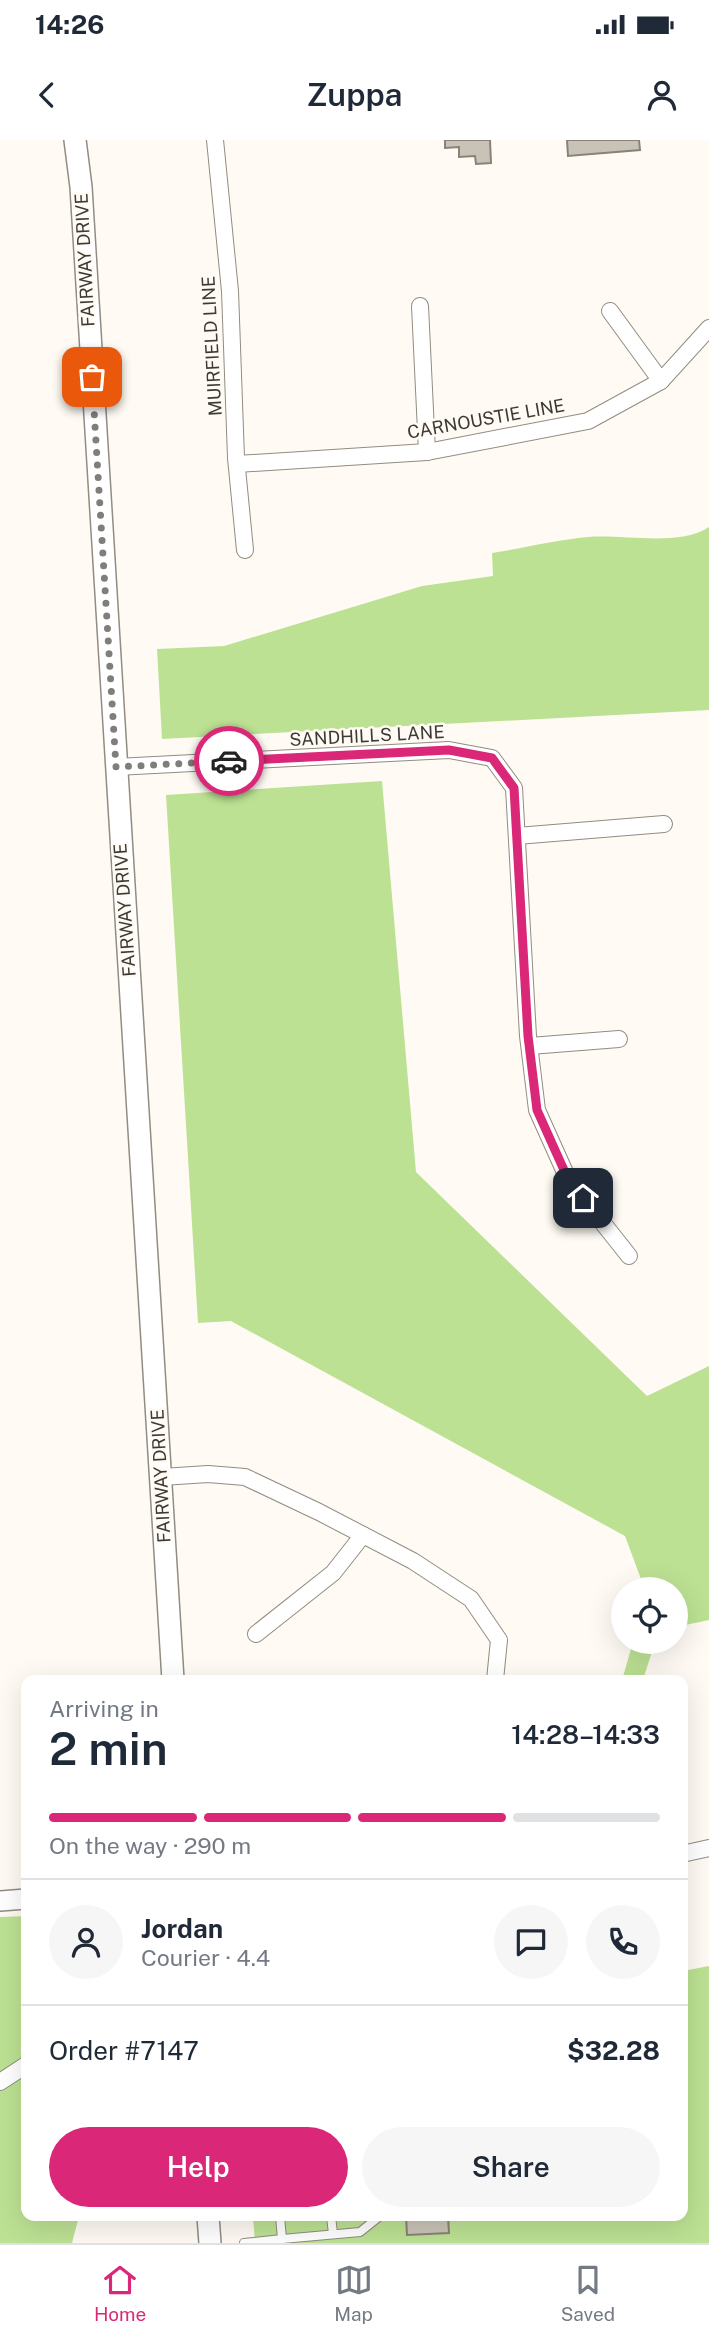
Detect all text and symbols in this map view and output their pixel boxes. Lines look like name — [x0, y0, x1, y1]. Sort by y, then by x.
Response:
text: 14:26 — [35, 9, 104, 40]
icon: back — [28, 76, 66, 114]
text: Zuppa — [306, 76, 403, 113]
icon: person — [643, 76, 681, 114]
street label: FAIRWAY DRIVE — [71, 193, 98, 327]
street label: MUIRFIELD LINE — [197, 275, 226, 417]
pin — [62, 347, 122, 407]
icon: bag — [73, 358, 111, 396]
street label: CARNOUSTIE LINE — [406, 394, 566, 443]
street label: SANDHILLS LANE — [289, 721, 445, 750]
courier — [194, 726, 264, 796]
icon: car — [210, 742, 248, 780]
street label: FAIRWAY DRIVE — [109, 843, 140, 977]
pin — [553, 1168, 613, 1228]
icon: home — [564, 1179, 602, 1217]
street label: FAIRWAY DRIVE — [147, 1409, 174, 1543]
map controls — [611, 1577, 688, 1654]
button: locate — [611, 1577, 688, 1654]
text: Arriving in — [49, 1695, 159, 1722]
text: 14:28–14:33 — [511, 1719, 660, 1750]
text: 2 min — [49, 1721, 168, 1775]
text: On the way · 290 m — [49, 1832, 251, 1859]
button: person — [49, 1905, 123, 1979]
button: chat — [494, 1905, 568, 1979]
button: phone — [586, 1905, 660, 1979]
text: Jordan — [141, 1913, 223, 1944]
text: Courier · 4.4 — [141, 1944, 270, 1971]
text: Order #7147 — [49, 2035, 199, 2066]
text: $32.28 — [567, 2035, 660, 2066]
button: Help — [49, 2127, 348, 2207]
button: Share — [362, 2127, 660, 2207]
tab: Home — [94, 2261, 146, 2325]
tab: Map — [334, 2261, 373, 2325]
tab: Saved — [561, 2261, 615, 2325]

